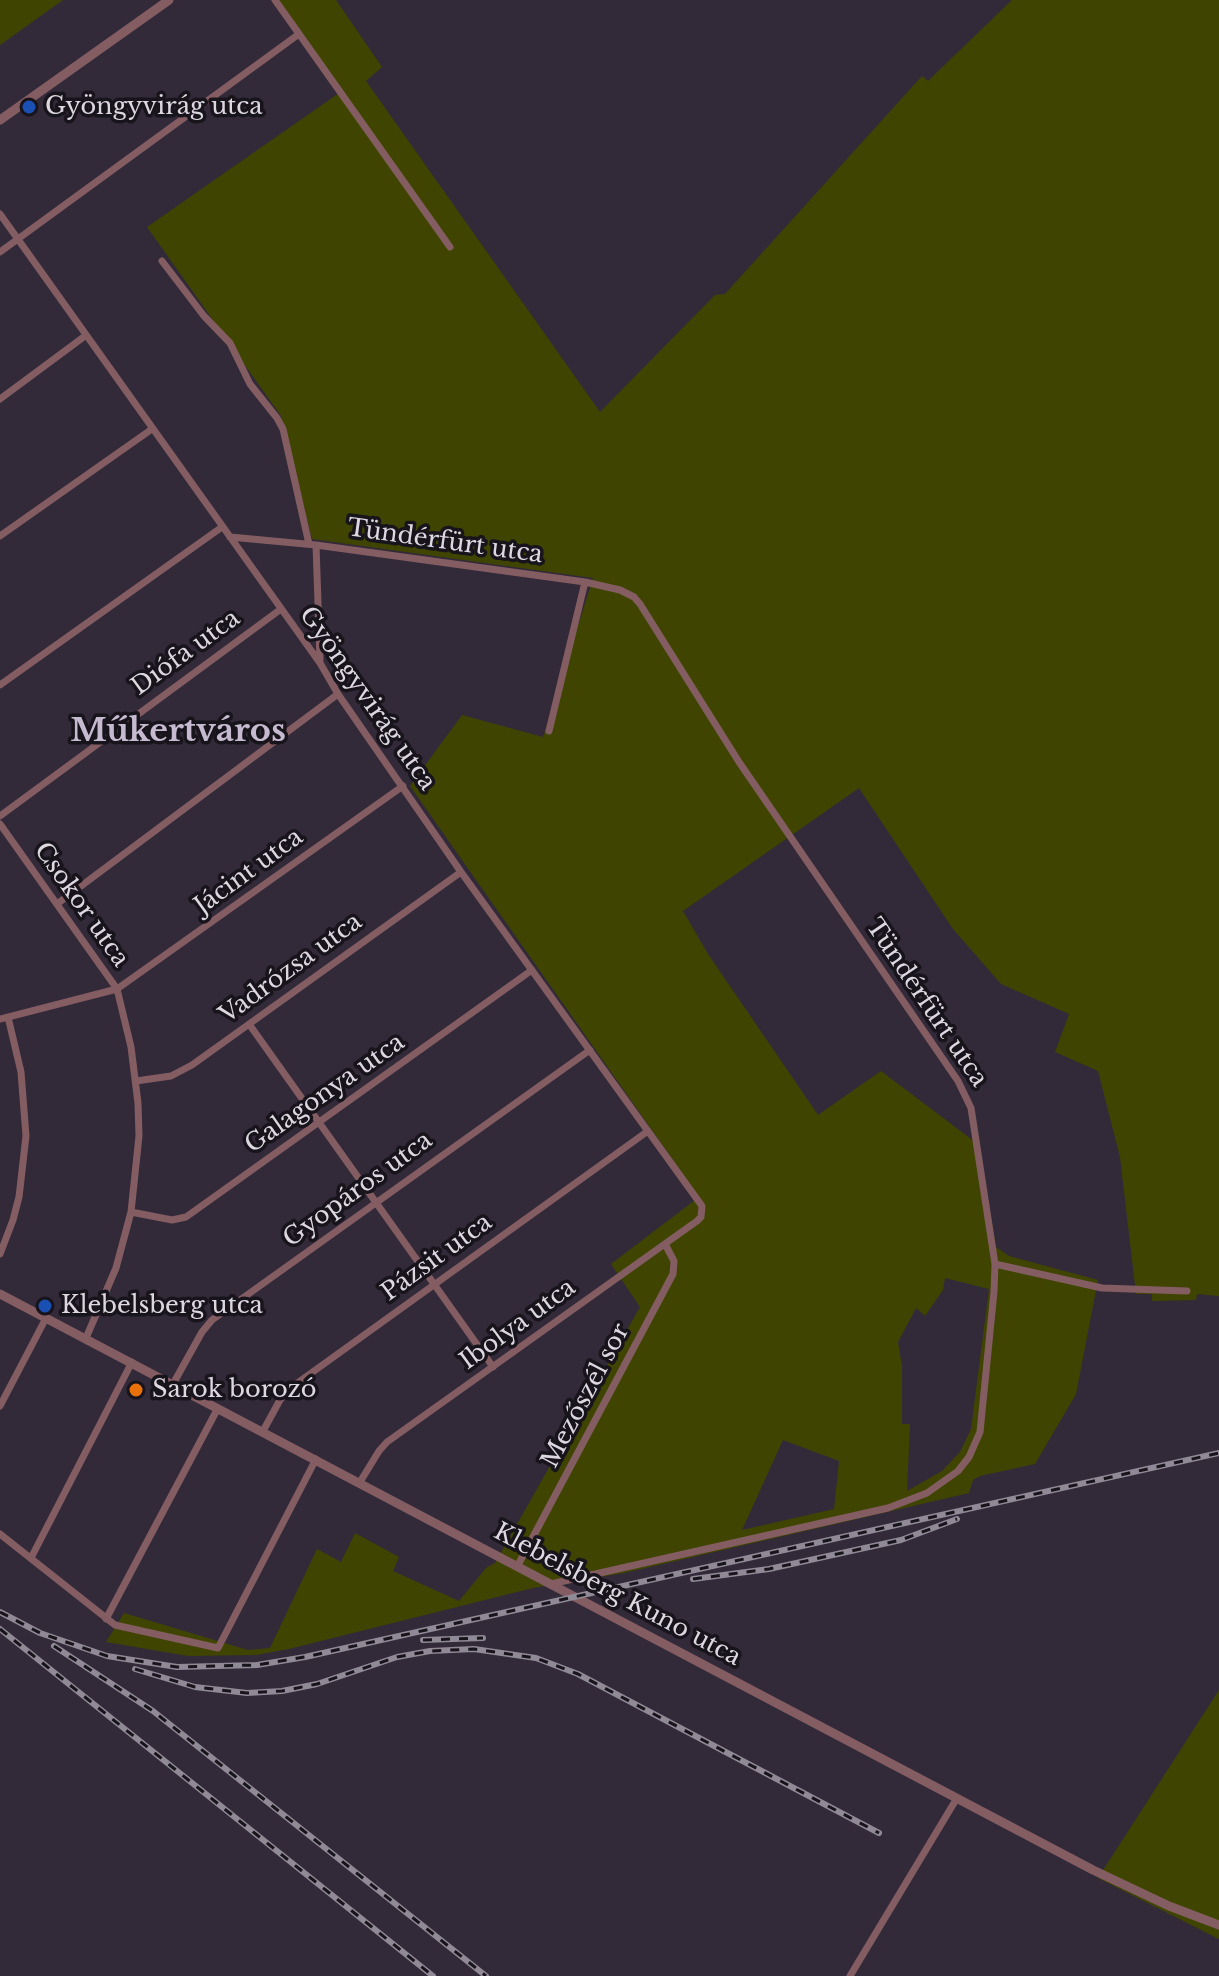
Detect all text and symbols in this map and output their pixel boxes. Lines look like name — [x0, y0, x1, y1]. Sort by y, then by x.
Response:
place label: Gyöngyvirág utca — [45, 93, 263, 121]
marker: Gyöngyvirág utca — [20, 98, 38, 116]
street label: Tündérfürt utca — [346, 514, 544, 570]
street label: Gyöngyvirág utca — [293, 602, 441, 796]
street label: Diófa utca — [126, 604, 246, 702]
district label: Műkertváros — [70, 713, 286, 751]
street label: Jácint utca — [189, 823, 309, 921]
street label: Csokor utca — [28, 837, 134, 973]
street label: Vadrózsa utca — [214, 908, 368, 1030]
street label: Tündérfürt utca — [859, 913, 993, 1093]
street label: Galagonya utca — [240, 1028, 410, 1160]
street label: Gyopáros utca — [278, 1126, 438, 1254]
street label: Pázsit utca — [376, 1208, 498, 1308]
street label: Ibolya utca — [455, 1273, 581, 1377]
place label: Klebelsberg utca — [61, 1292, 263, 1320]
marker: Klebelsberg utca — [36, 1297, 54, 1315]
street label: Mezőszél sor — [536, 1319, 636, 1473]
place label: Sarok borozó — [152, 1376, 317, 1404]
marker: Sarok borozó — [127, 1381, 145, 1399]
street label: Klebelsberg Kuno utca — [489, 1518, 745, 1672]

